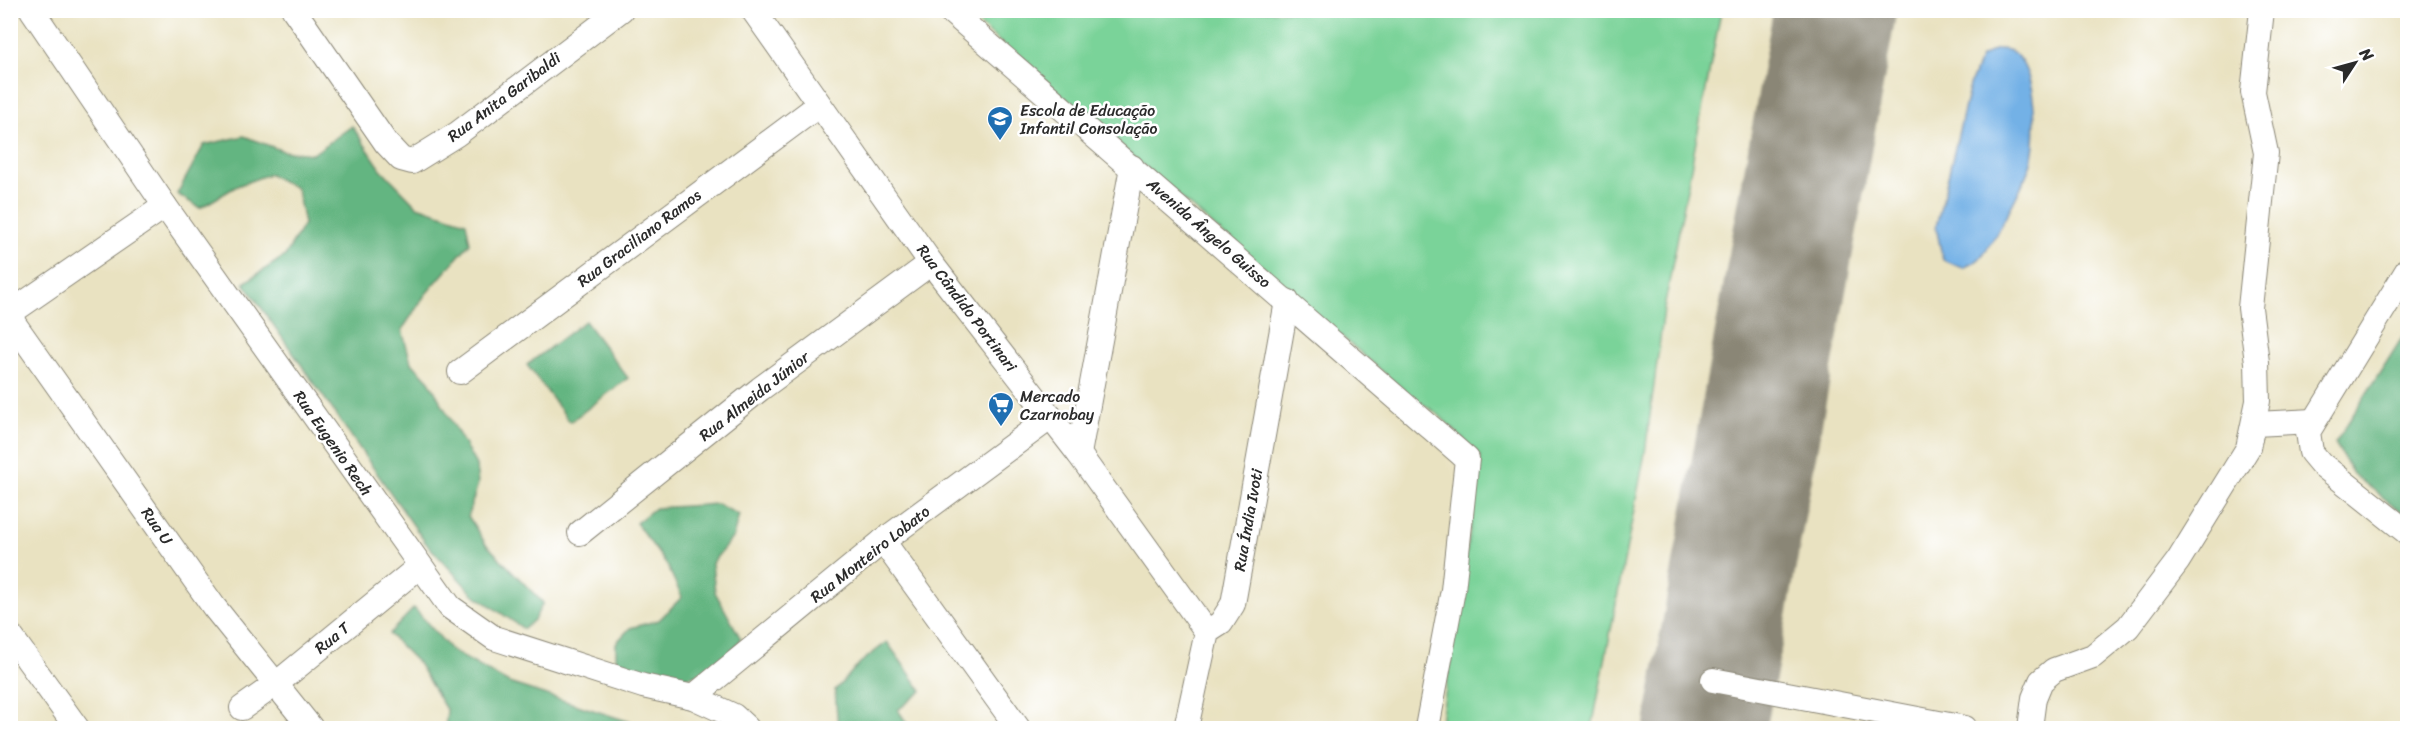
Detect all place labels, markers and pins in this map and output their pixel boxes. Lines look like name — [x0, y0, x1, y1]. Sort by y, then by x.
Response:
place label: Escola de Educação Infantil Consolação — [1019, 96, 1157, 143]
school or university icon: Escola de Educação Infantil Consolação — [985, 104, 1015, 142]
place label: Mercado Czarnobay — [1020, 382, 1095, 429]
supermarket icon: Mercado Czarnobay — [986, 390, 1016, 428]

